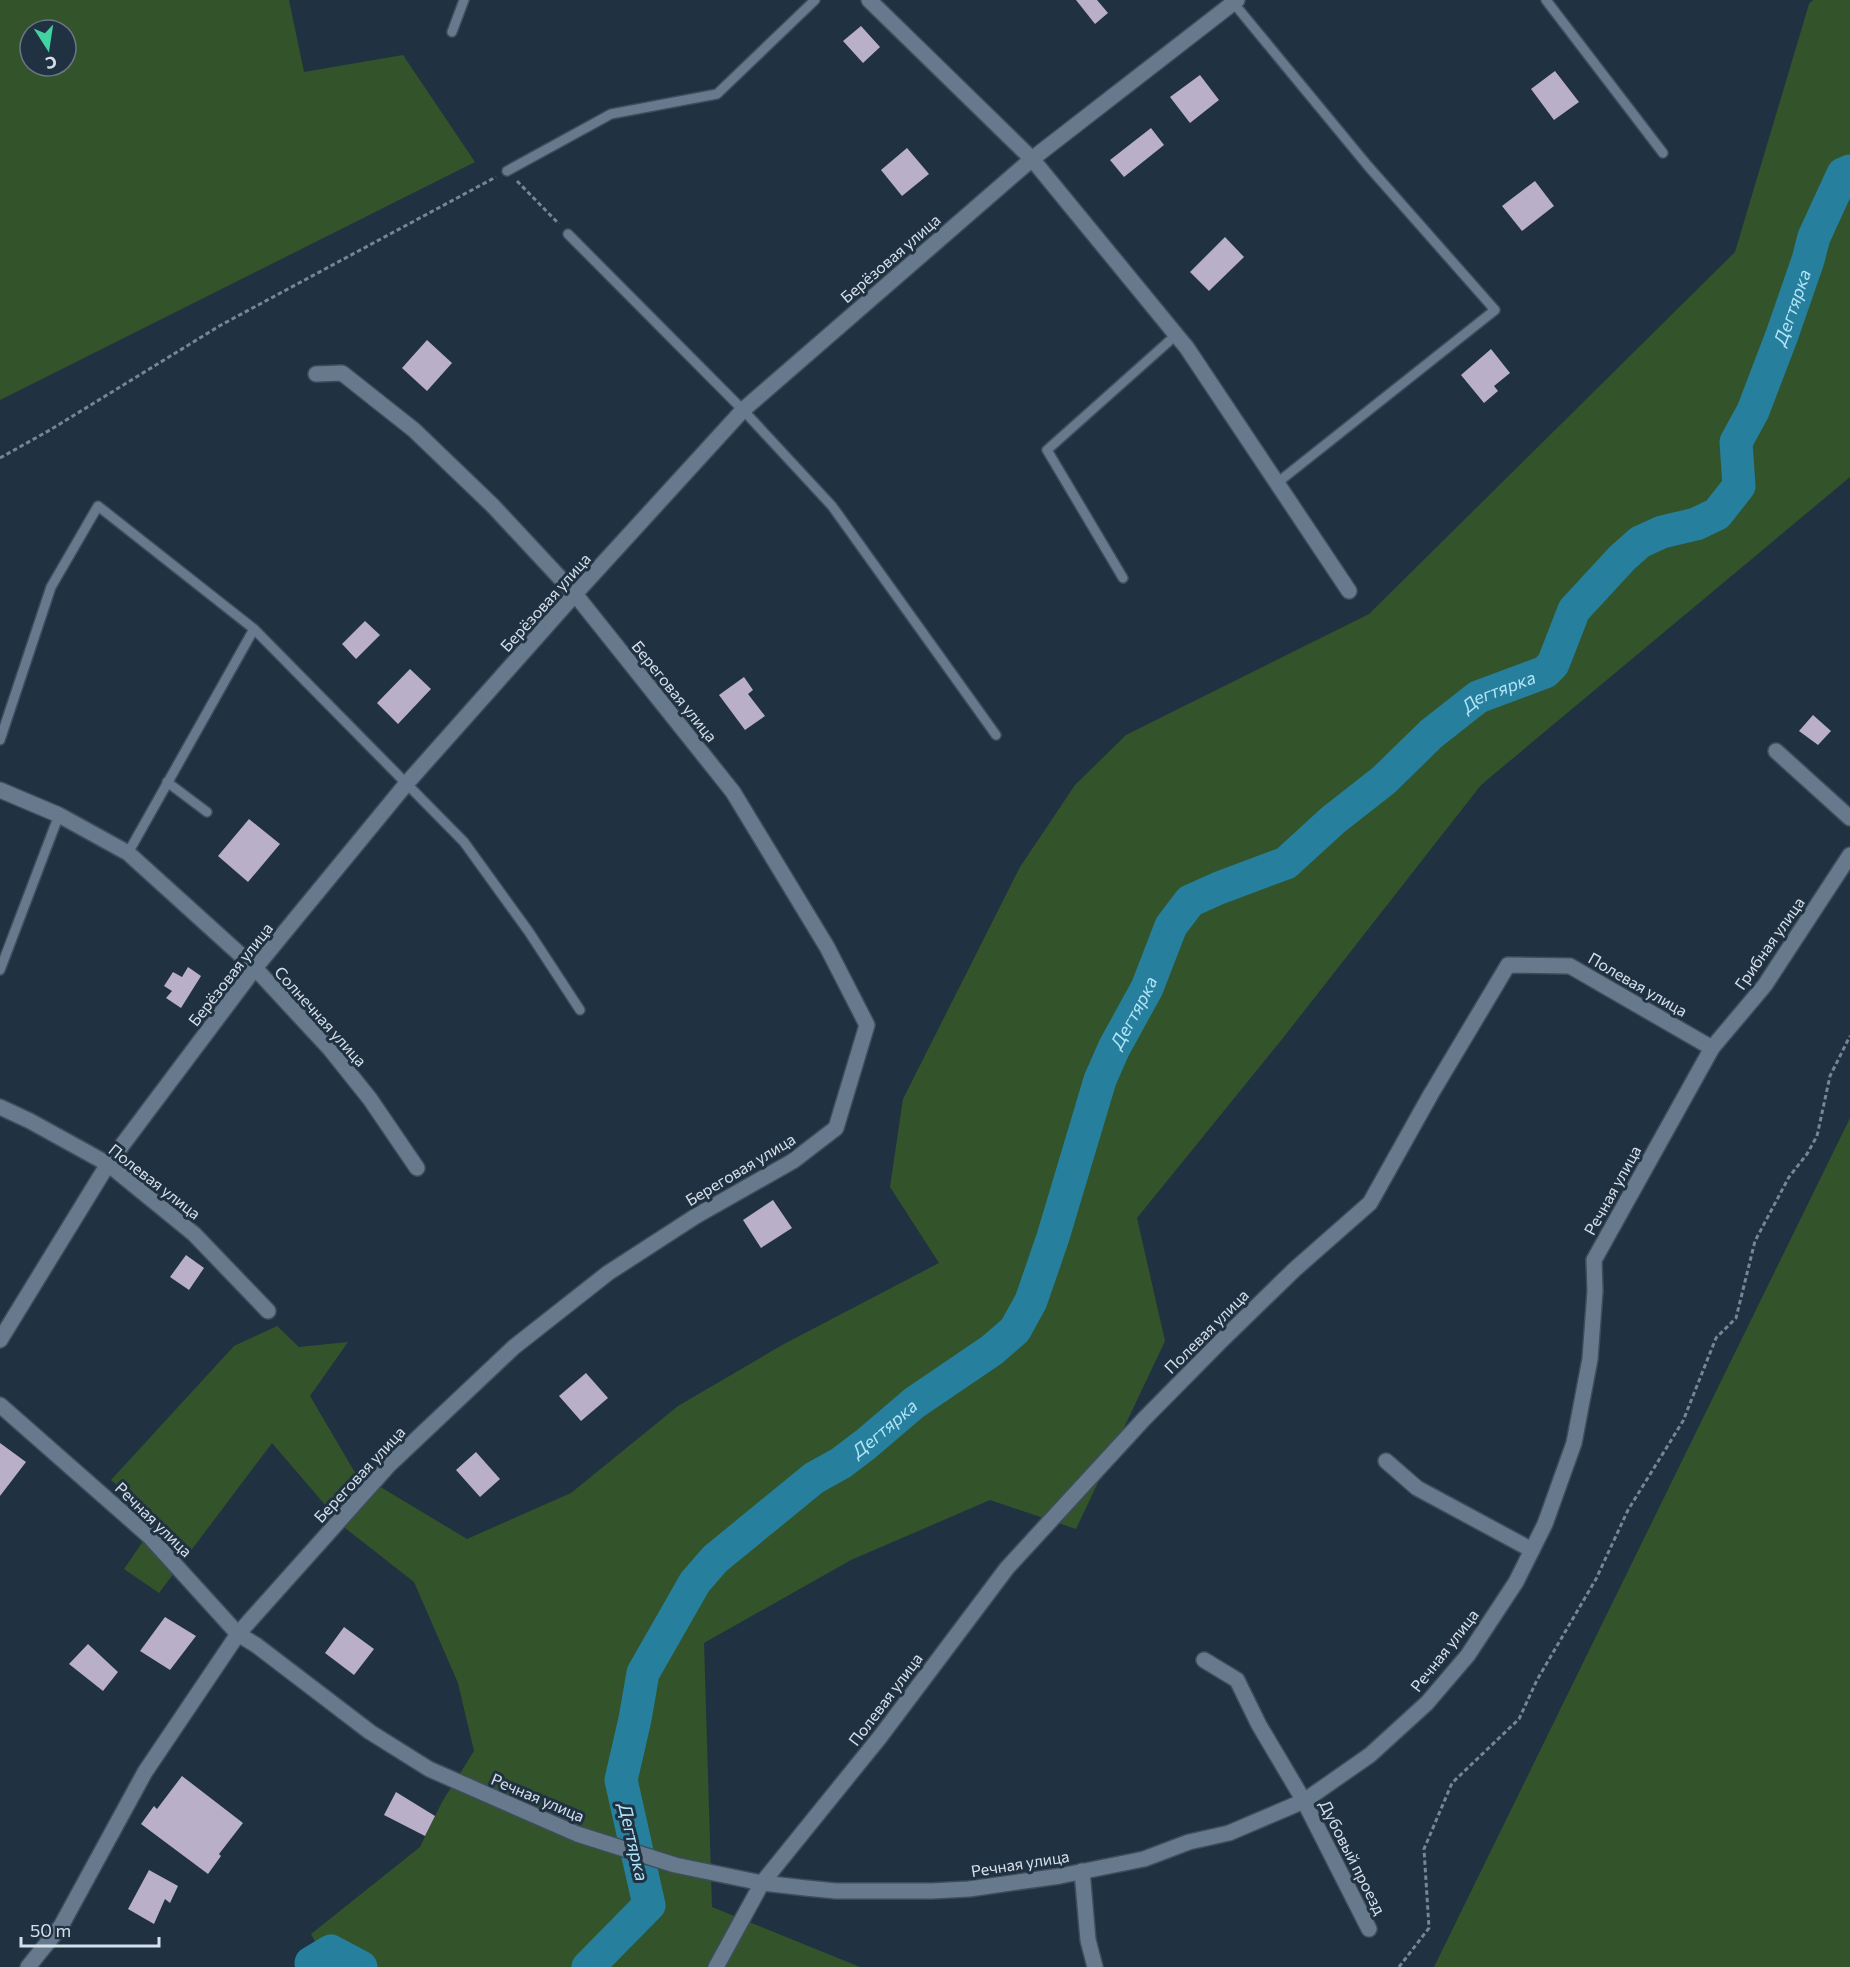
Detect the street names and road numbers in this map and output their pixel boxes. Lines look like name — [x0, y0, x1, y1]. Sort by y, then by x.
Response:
street label: Берёзовая улица — [836, 210, 944, 306]
street label: Берёзовая улица — [496, 549, 594, 655]
street label: Береговая улица — [628, 637, 722, 745]
street label: Грибная улица — [1730, 893, 1808, 993]
street label: Берёзовая улица — [184, 919, 276, 1029]
street label: Полевая улица — [1585, 948, 1691, 1020]
street label: Солнечная улица — [271, 962, 371, 1070]
street label: Береговая улица — [682, 1129, 798, 1209]
street label: Полевая улица — [105, 1139, 205, 1223]
street label: Речная улица — [1580, 1142, 1644, 1238]
street label: Полевая улица — [1160, 1285, 1252, 1377]
street label: Береговая улица — [310, 1422, 408, 1526]
street label: Речная улица — [112, 1478, 196, 1560]
street label: Речная улица — [1406, 1605, 1482, 1695]
street label: Полевая улица — [844, 1649, 926, 1749]
street label: Речная улица — [489, 1769, 587, 1825]
street label: Дубовый проезд — [1316, 1797, 1390, 1918]
street label: Речная улица — [969, 1846, 1071, 1880]

